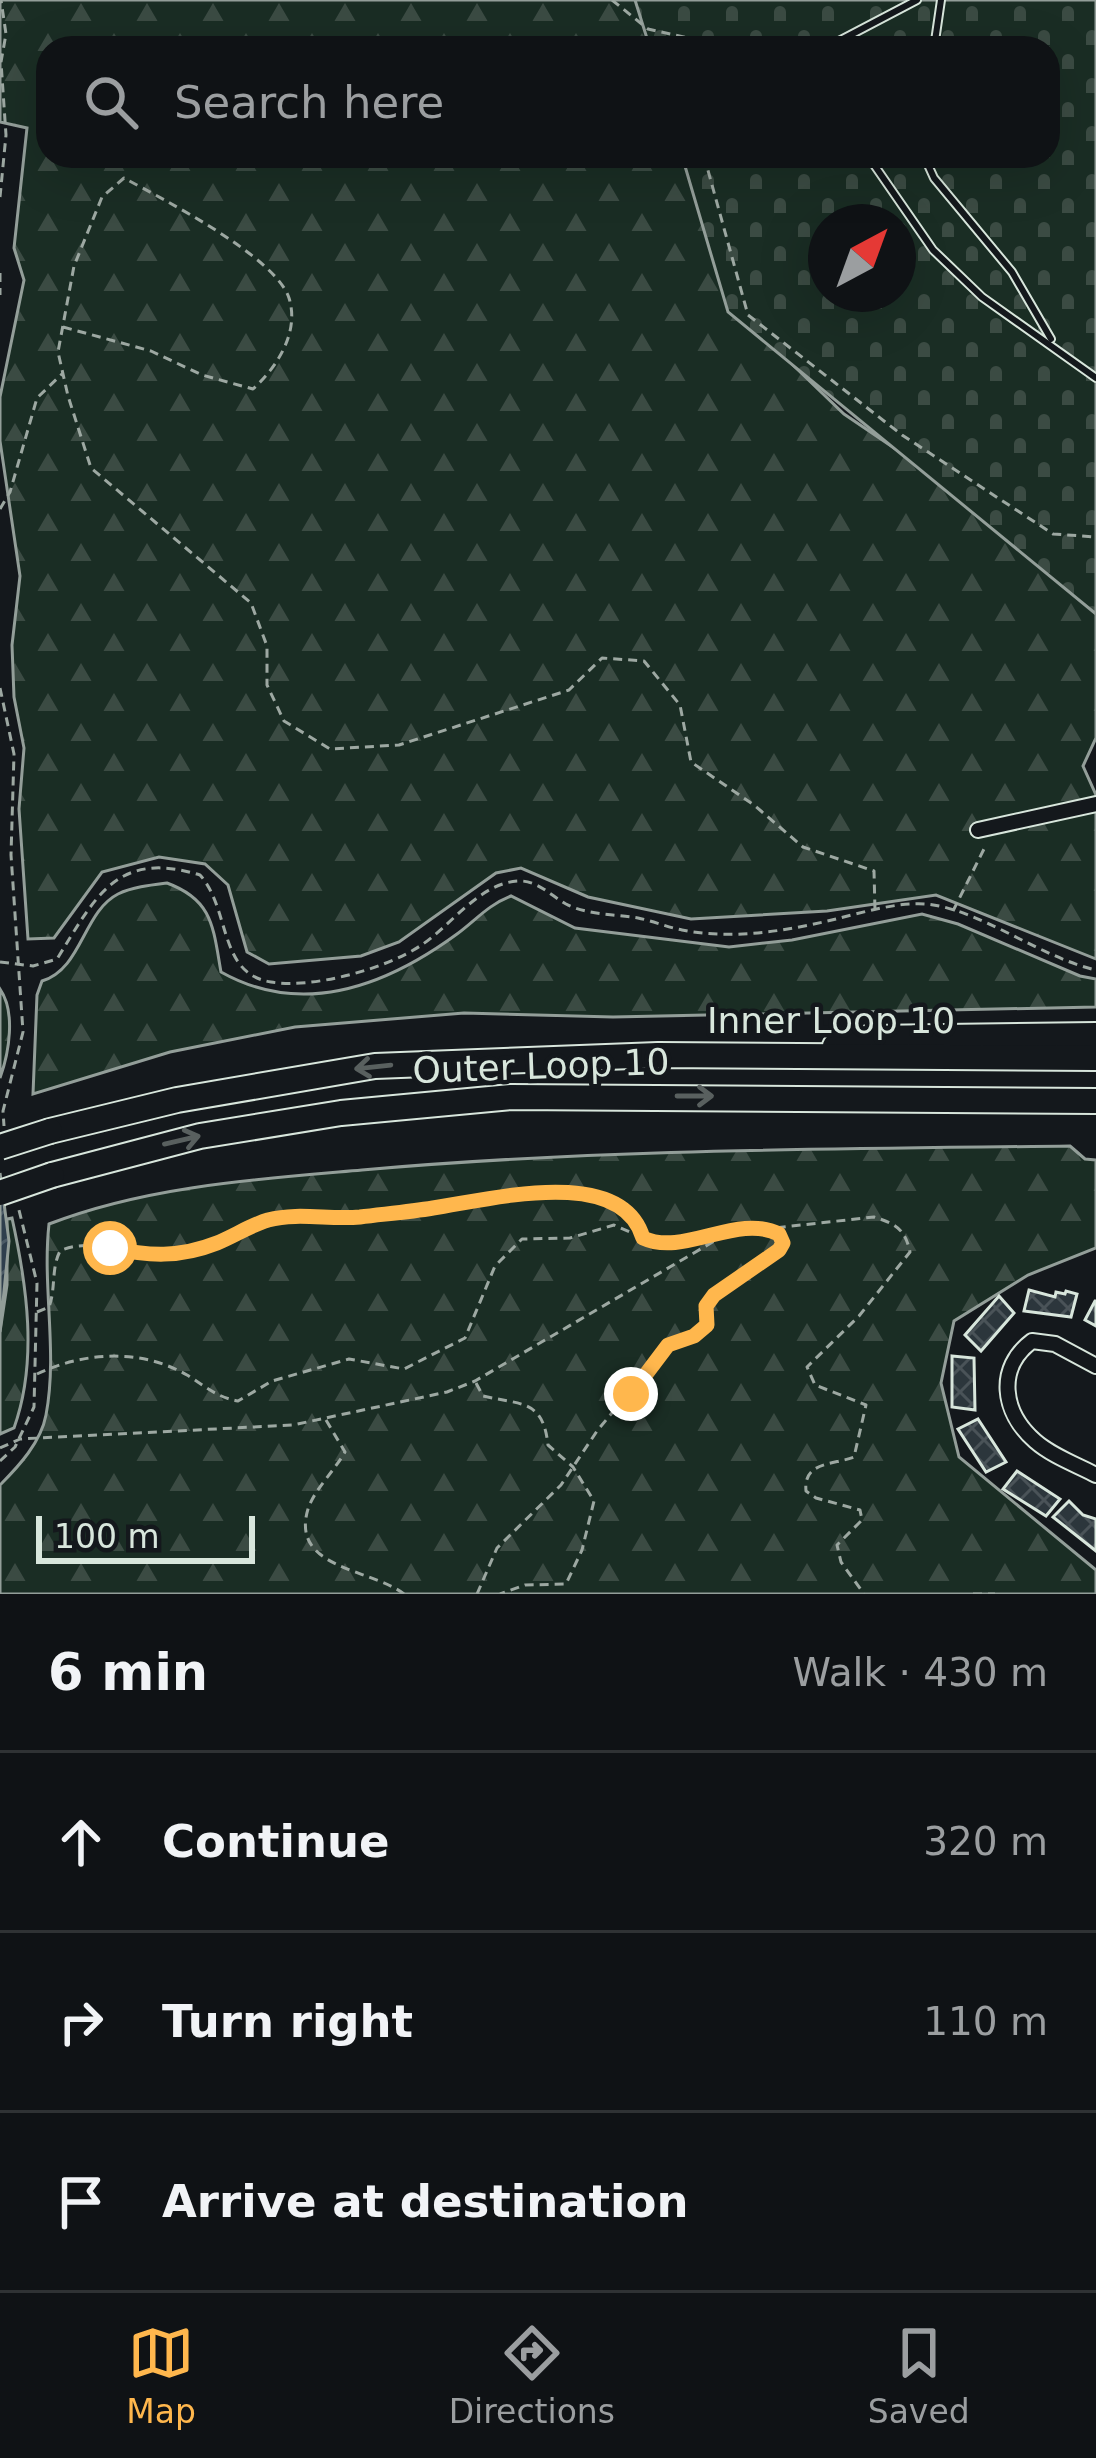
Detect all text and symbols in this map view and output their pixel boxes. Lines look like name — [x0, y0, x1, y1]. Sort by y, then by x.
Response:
search box — [36, 36, 1060, 168]
icon: search — [78, 69, 144, 135]
text: Search here — [174, 76, 444, 129]
north arrow — [808, 204, 916, 312]
street label: Inner Loop 10 — [707, 1000, 955, 1041]
street label: Outer Loop 10 — [412, 1041, 670, 1091]
one-way arrow — [354, 1056, 393, 1079]
one-way arrow — [675, 1085, 714, 1107]
one-way arrow — [163, 1128, 201, 1151]
route start — [83, 1221, 137, 1275]
route end — [604, 1367, 658, 1421]
scale bar — [36, 1510, 255, 1563]
text: 100 m — [54, 1517, 160, 1556]
text: 6 min — [48, 1643, 208, 1702]
text: Walk · 430 m — [793, 1650, 1048, 1695]
icon: ahead — [48, 1809, 114, 1875]
text: Continue — [162, 1815, 390, 1868]
text: 320 m — [923, 1819, 1048, 1864]
icon: right — [48, 1989, 114, 2055]
text: Turn right — [162, 1995, 413, 2048]
text: 110 m — [923, 1999, 1048, 2044]
icon: arrive — [48, 2169, 114, 2235]
text: Arrive at destination — [162, 2175, 688, 2228]
tab: Map — [126, 2320, 196, 2431]
tab: Directions — [449, 2320, 615, 2431]
tab: Saved — [868, 2320, 970, 2431]

